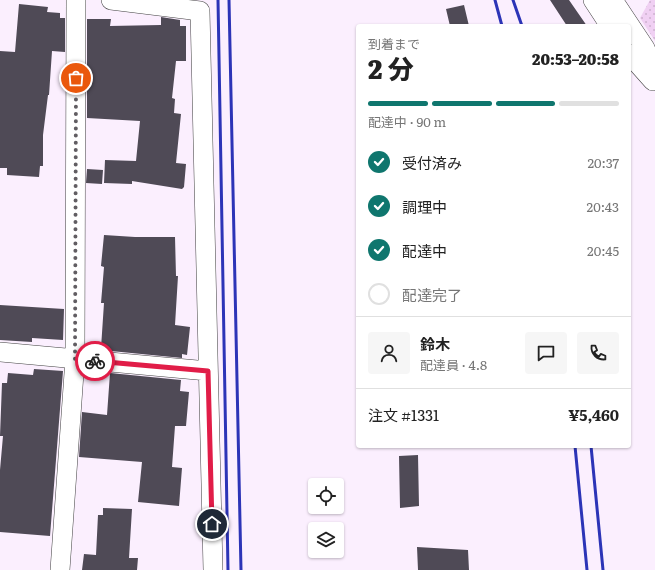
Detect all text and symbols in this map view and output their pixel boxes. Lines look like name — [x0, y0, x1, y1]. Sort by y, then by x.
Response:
text: 到着まで — [368, 34, 420, 53]
text: 20:53–20:58 — [532, 47, 619, 70]
text: 2 分 — [368, 48, 414, 87]
pin — [59, 61, 93, 95]
icon: bag — [65, 67, 87, 89]
text: 配達中 · 90 m — [368, 112, 446, 131]
icon: check — [368, 151, 390, 173]
text: 受付済み — [402, 151, 462, 174]
text: 20:37 — [587, 153, 619, 172]
icon: check — [368, 195, 390, 217]
text: 調理中 — [402, 195, 447, 218]
text: 20:43 — [587, 197, 619, 216]
icon: check — [368, 239, 390, 261]
text: 配達中 — [402, 239, 447, 262]
text: 20:45 — [587, 241, 619, 260]
text: 配達完了 — [402, 283, 462, 306]
button: person — [368, 332, 410, 374]
text: 鈴木 — [420, 332, 450, 355]
button: chat — [525, 332, 567, 374]
button: phone — [577, 332, 619, 374]
courier — [75, 341, 115, 381]
icon: bike — [84, 350, 106, 372]
text: 配達員 · 4.8 — [420, 355, 487, 374]
text: 注文 #1331 — [368, 403, 439, 426]
text: ¥5,460 — [568, 403, 619, 426]
map controls — [308, 478, 344, 558]
button: locate — [308, 478, 344, 514]
pin — [195, 507, 229, 541]
icon: home — [201, 513, 223, 535]
button: layers — [308, 522, 344, 558]

